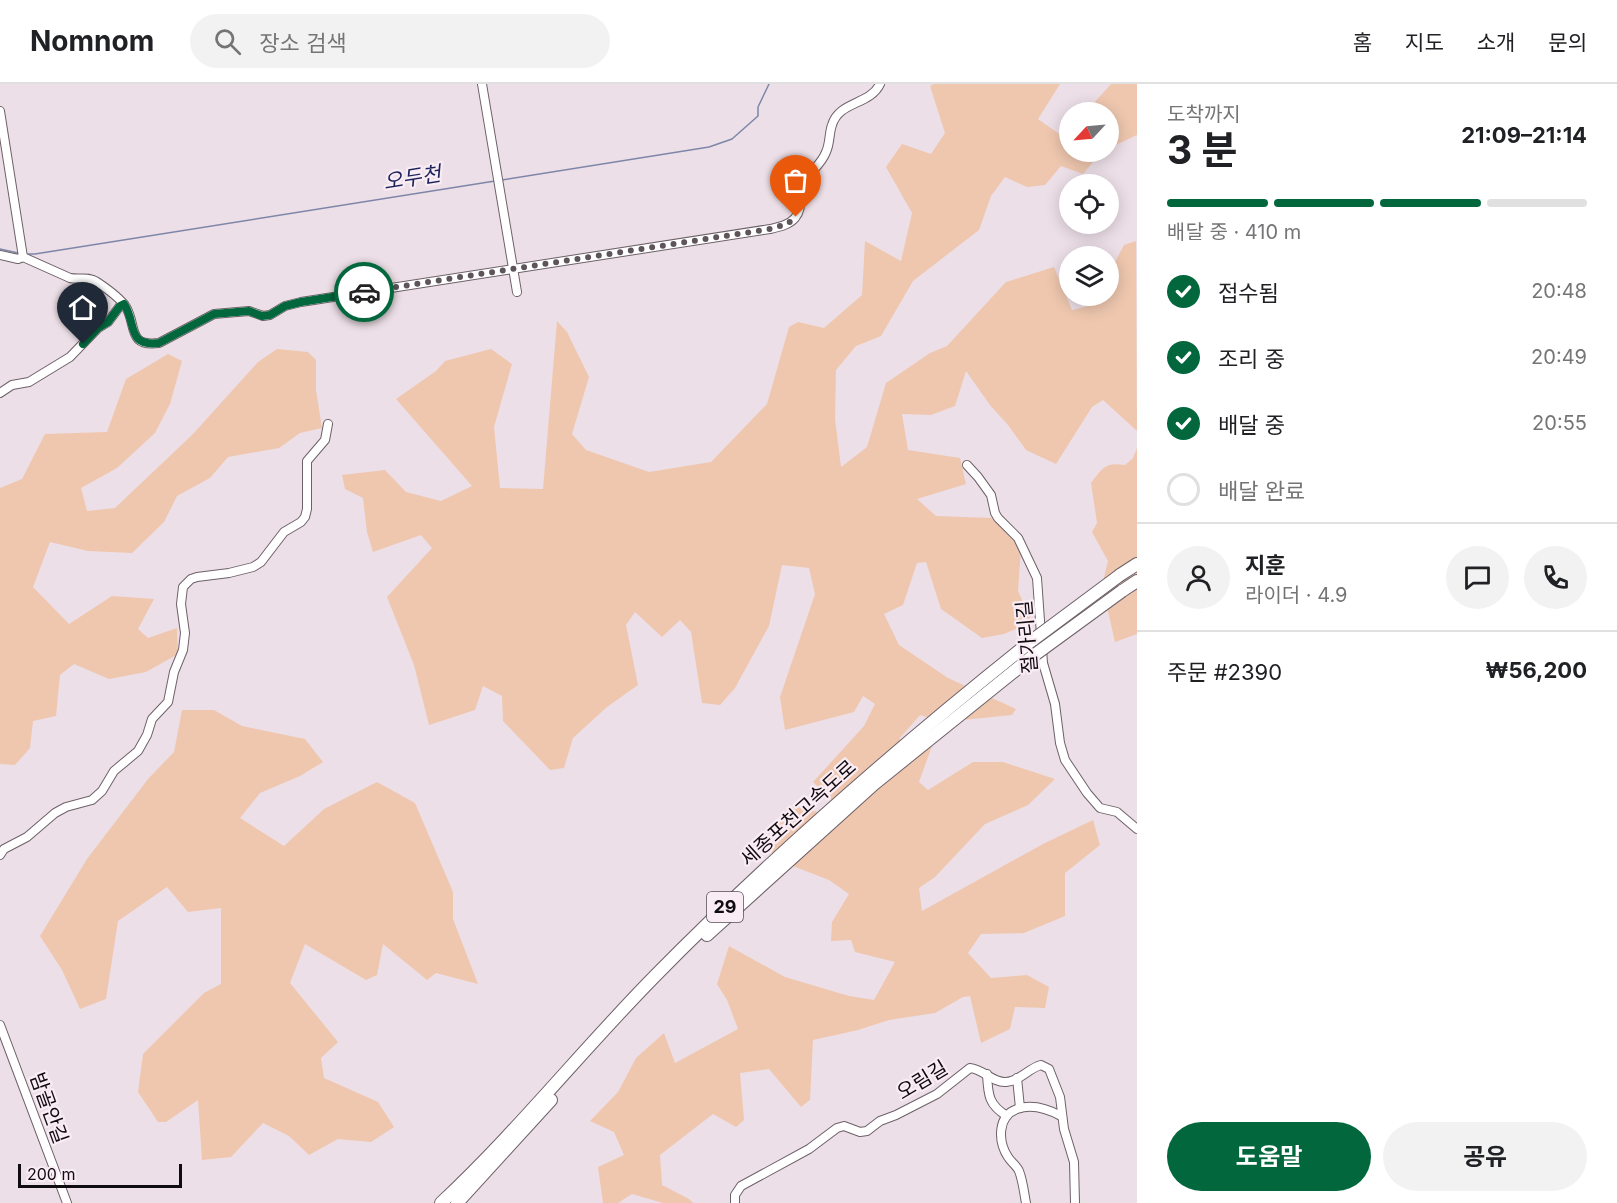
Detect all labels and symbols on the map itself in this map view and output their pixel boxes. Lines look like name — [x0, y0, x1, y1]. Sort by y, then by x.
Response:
north arrow — [1059, 102, 1119, 162]
pin — [770, 155, 821, 217]
water label: 오두천 — [381, 160, 445, 194]
courier — [334, 262, 394, 322]
pin — [57, 282, 108, 344]
street label: 절가리길 — [1012, 599, 1042, 675]
street label: 세종포천고속도로 — [735, 755, 861, 871]
road number: 29 — [707, 892, 743, 922]
street label: 오림길 — [892, 1055, 952, 1105]
street label: 밤골안길 — [25, 1069, 73, 1147]
scale bar — [18, 1161, 182, 1188]

